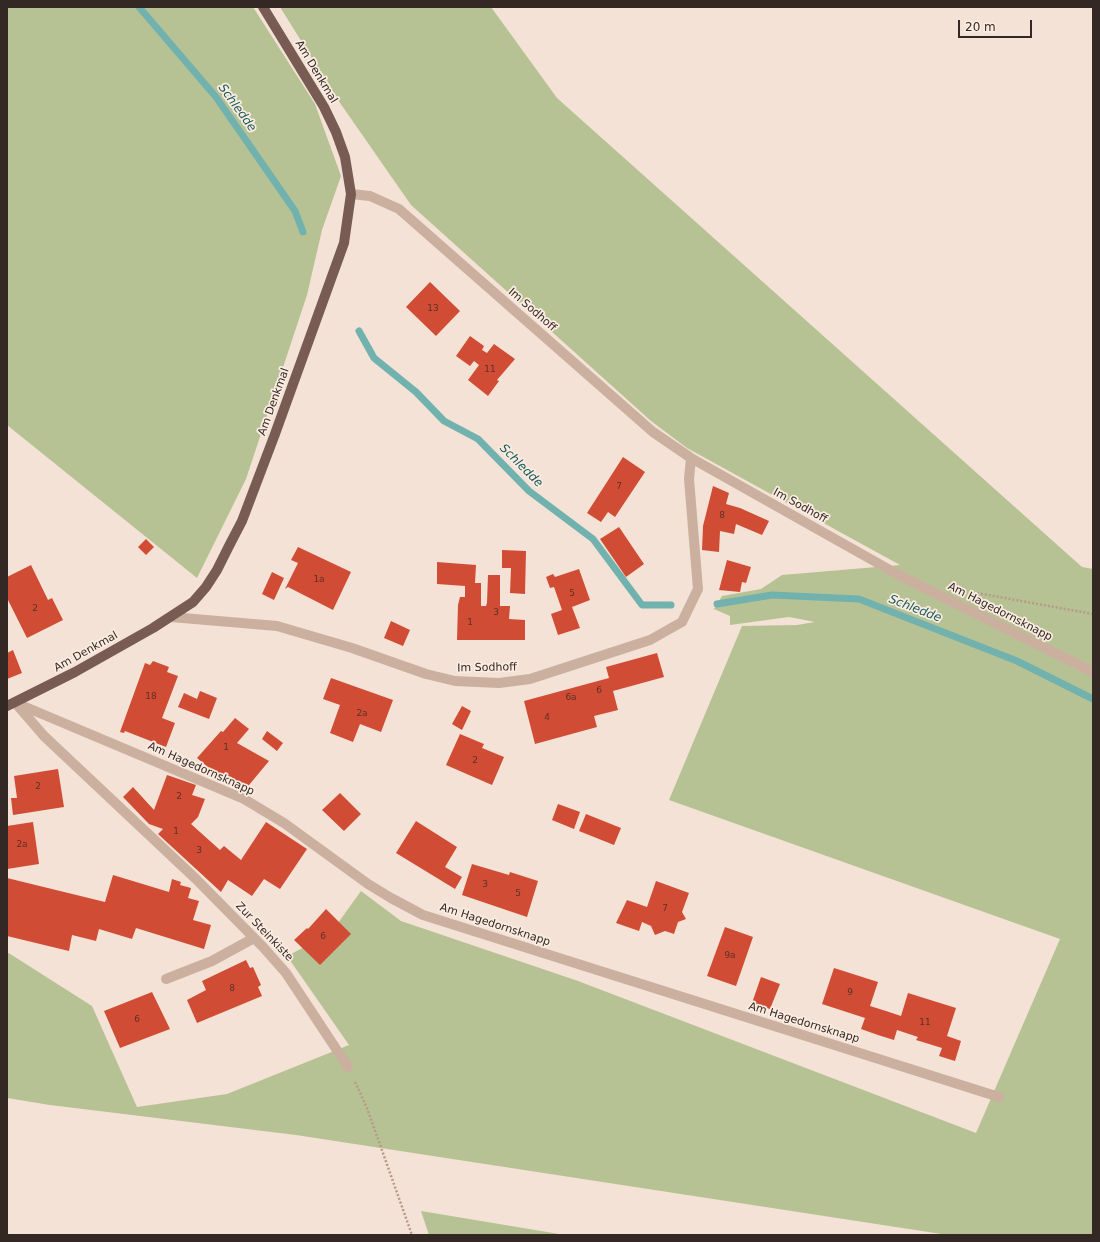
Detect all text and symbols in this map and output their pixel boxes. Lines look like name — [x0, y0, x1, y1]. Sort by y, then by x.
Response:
scale bar — [960, 12, 1034, 38]
text: 20 m — [965, 20, 996, 34]
street label: Am Denkmal — [292, 38, 340, 106]
water label: Schledde — [215, 81, 259, 135]
street label: Im Sodhoff — [505, 286, 559, 334]
house number: 13 — [427, 304, 439, 314]
house number: 11 — [484, 365, 496, 375]
street label: Am Denkmal — [256, 366, 292, 438]
water label: Schledde — [496, 441, 546, 491]
house number: 7 — [616, 482, 622, 492]
street label: Im Sodhoff — [771, 486, 829, 526]
house number: 8 — [719, 511, 725, 521]
house number: 1a — [313, 575, 325, 585]
street label: Am Hagedornsknapp — [946, 580, 1054, 644]
house number: 5 — [569, 589, 575, 599]
water label: Schledde — [887, 592, 943, 626]
house number: 2 — [32, 604, 38, 614]
house number: 3 — [493, 608, 499, 618]
house number: 1 — [467, 618, 473, 628]
street label: Am Denkmal — [52, 629, 120, 675]
street label: Im Sodhoff — [457, 661, 517, 675]
house number: 6 — [596, 686, 602, 696]
house number: 18 — [145, 692, 157, 702]
house number: 6a — [565, 693, 577, 703]
house number: 2a — [356, 709, 368, 719]
house number: 4 — [544, 713, 550, 723]
street label: Am Hagedornsknapp — [146, 740, 256, 798]
house number: 1 — [223, 743, 229, 753]
house number: 2 — [472, 756, 478, 766]
house number: 2 — [35, 782, 41, 792]
house number: 2 — [176, 792, 182, 802]
house number: 1 — [173, 827, 179, 837]
house number: 2a — [16, 840, 28, 850]
house number: 3 — [196, 846, 202, 856]
house number: 3 — [482, 880, 488, 890]
house number: 5 — [515, 889, 521, 899]
street label: Zur Steinkiste — [233, 900, 295, 964]
street label: Am Hagedornsknapp — [438, 901, 552, 949]
house number: 7 — [662, 904, 668, 914]
house number: 6 — [320, 932, 326, 942]
house number: 9a — [724, 951, 736, 961]
house number: 8 — [229, 984, 235, 994]
house number: 9 — [847, 988, 853, 998]
street label: Am Hagedornsknapp — [747, 1000, 861, 1046]
house number: 6 — [134, 1015, 140, 1025]
house number: 11 — [919, 1018, 931, 1028]

